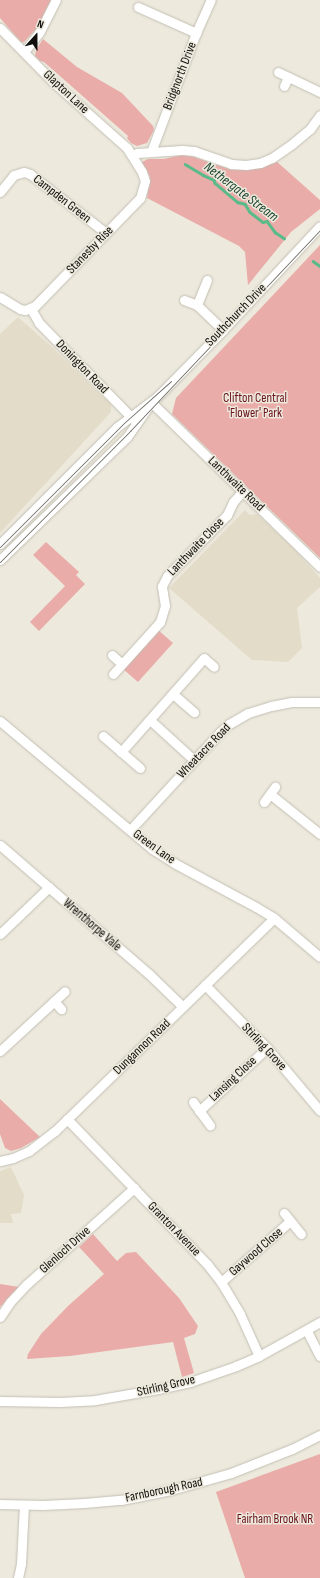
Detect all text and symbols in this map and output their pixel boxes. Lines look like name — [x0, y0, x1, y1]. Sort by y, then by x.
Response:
north arrow — [16, 16, 56, 56]
text: N — [35, 17, 46, 31]
street label: Bridgnorth Drive — [160, 40, 200, 112]
street label: Glapton Lane — [40, 67, 92, 117]
water label: Nethergate Stream — [201, 159, 281, 225]
street label: Campden Green — [30, 172, 94, 226]
street label: Stanesby Rise — [63, 223, 117, 277]
street label: Southchurch Drive — [202, 280, 270, 350]
street label: Donington Road — [52, 337, 112, 397]
park label: Clifton Central 'Flower' Park — [223, 391, 287, 422]
street label: Lanthwaite Road — [205, 453, 267, 515]
street label: Lanthwaite Close — [164, 515, 228, 579]
street label: Wheatacre Road — [174, 720, 234, 782]
street label: Green Lane — [130, 826, 178, 868]
street label: Wrenthorpe Vale — [60, 895, 124, 955]
street label: Dungannon Road — [110, 1016, 174, 1078]
street label: Stirling Grove — [238, 1020, 290, 1074]
street label: Lansing Close — [206, 1053, 260, 1105]
street label: Granton Avenue — [144, 1199, 204, 1259]
street label: Glenloch Drive — [36, 1223, 94, 1277]
street label: Gaywood Close — [226, 1224, 286, 1280]
street label: Stirling Grove — [135, 1372, 197, 1400]
street label: Farnborough Road — [124, 1474, 204, 1506]
park label: Fairham Brook NR — [237, 1511, 313, 1527]

